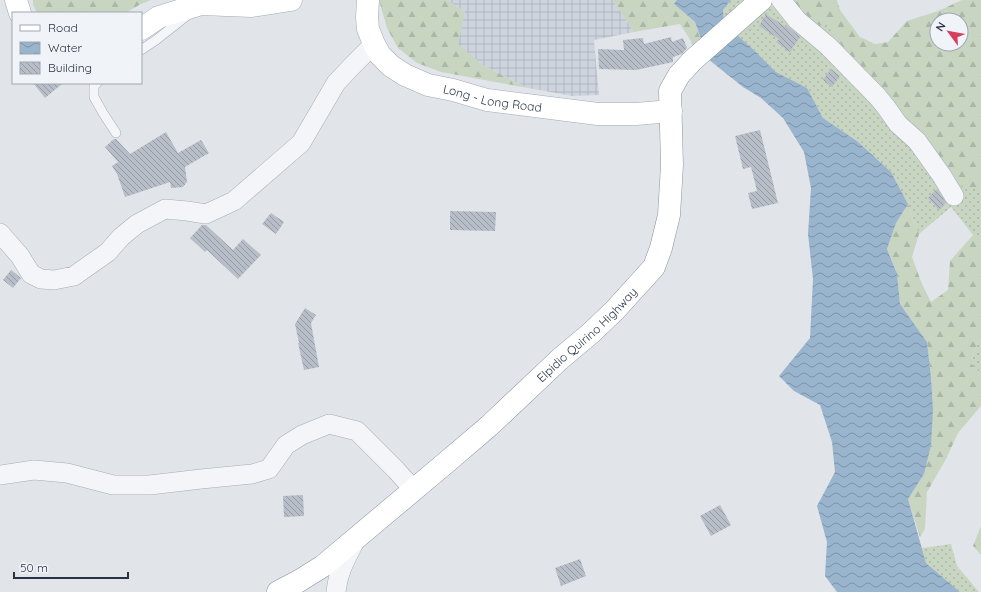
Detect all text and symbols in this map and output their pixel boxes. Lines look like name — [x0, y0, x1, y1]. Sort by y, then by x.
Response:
legend — [12, 12, 142, 84]
north arrow — [929, 12, 969, 52]
text: Road — [48, 20, 78, 35]
text: N — [932, 20, 949, 34]
text: Water — [48, 40, 83, 55]
text: Building — [48, 60, 92, 75]
street label: Long - Long Road — [442, 81, 543, 114]
street label: Elpidio Quirino Highway — [533, 284, 640, 385]
scale bar — [14, 554, 128, 580]
text: 50 m — [20, 560, 48, 575]

